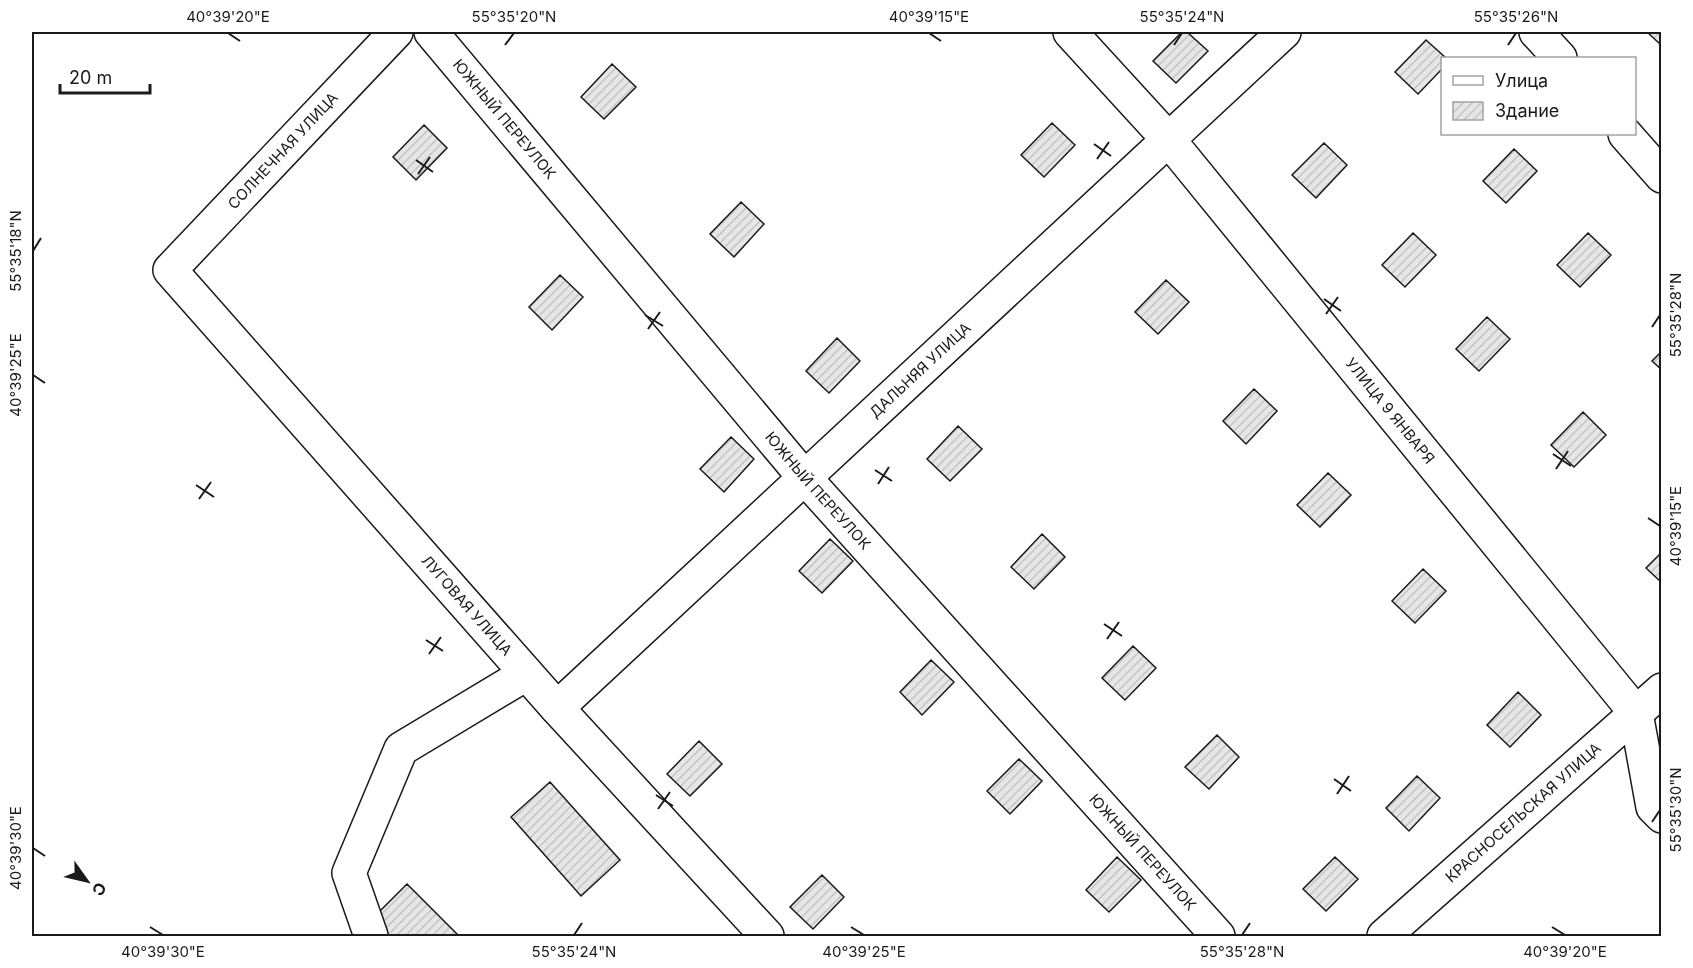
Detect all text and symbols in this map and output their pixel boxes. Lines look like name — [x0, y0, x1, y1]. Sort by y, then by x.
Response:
text: 40°39'20"E — [186, 7, 270, 26]
text: 55°35'20"N — [472, 7, 556, 26]
text: 40°39'15"E — [889, 7, 969, 26]
text: 55°35'24"N — [1140, 7, 1224, 26]
text: 55°35'26"N — [1474, 7, 1558, 26]
street label: ЮЖНЫЙ ПЕРЕУЛОК — [449, 55, 560, 183]
scale bar — [60, 57, 150, 95]
legend — [1441, 57, 1636, 135]
text: 20 m — [69, 67, 112, 88]
text: Улица — [1495, 70, 1548, 91]
street label: СОЛНЕЧНАЯ УЛИЦА — [224, 88, 342, 213]
text: Здание — [1495, 100, 1559, 121]
text: 55°35'18"N — [6, 210, 25, 292]
text: 55°35'28"N — [1666, 273, 1685, 357]
street label: ДАЛЬНЯЯ УЛИЦА — [865, 318, 975, 422]
text: 40°39'25"E — [6, 333, 25, 417]
street label: УЛИЦА 9 ЯНВАРЯ — [1341, 354, 1439, 467]
street label: ЮЖНЫЙ ПЕРЕУЛОК — [761, 428, 875, 553]
text: 40°39'15"E — [1666, 486, 1685, 566]
street label: ЛУГОВАЯ УЛИЦА — [418, 551, 516, 659]
street label: КРАСНОСЕЛЬСКАЯ УЛИЦА — [1441, 739, 1605, 886]
text: 55°35'30"N — [1666, 768, 1685, 852]
street label: ЮЖНЫЙ ПЕРЕУЛОК — [1085, 790, 1200, 914]
text: 40°39'30"E — [6, 806, 25, 890]
north arrow — [57, 851, 117, 911]
text: С — [88, 879, 111, 900]
text: 40°39'30"E — [121, 942, 205, 961]
text: 55°35'24"N — [532, 942, 616, 961]
text: 40°39'25"E — [822, 942, 906, 961]
text: 55°35'28"N — [1200, 942, 1284, 961]
text: 40°39'20"E — [1523, 942, 1607, 961]

